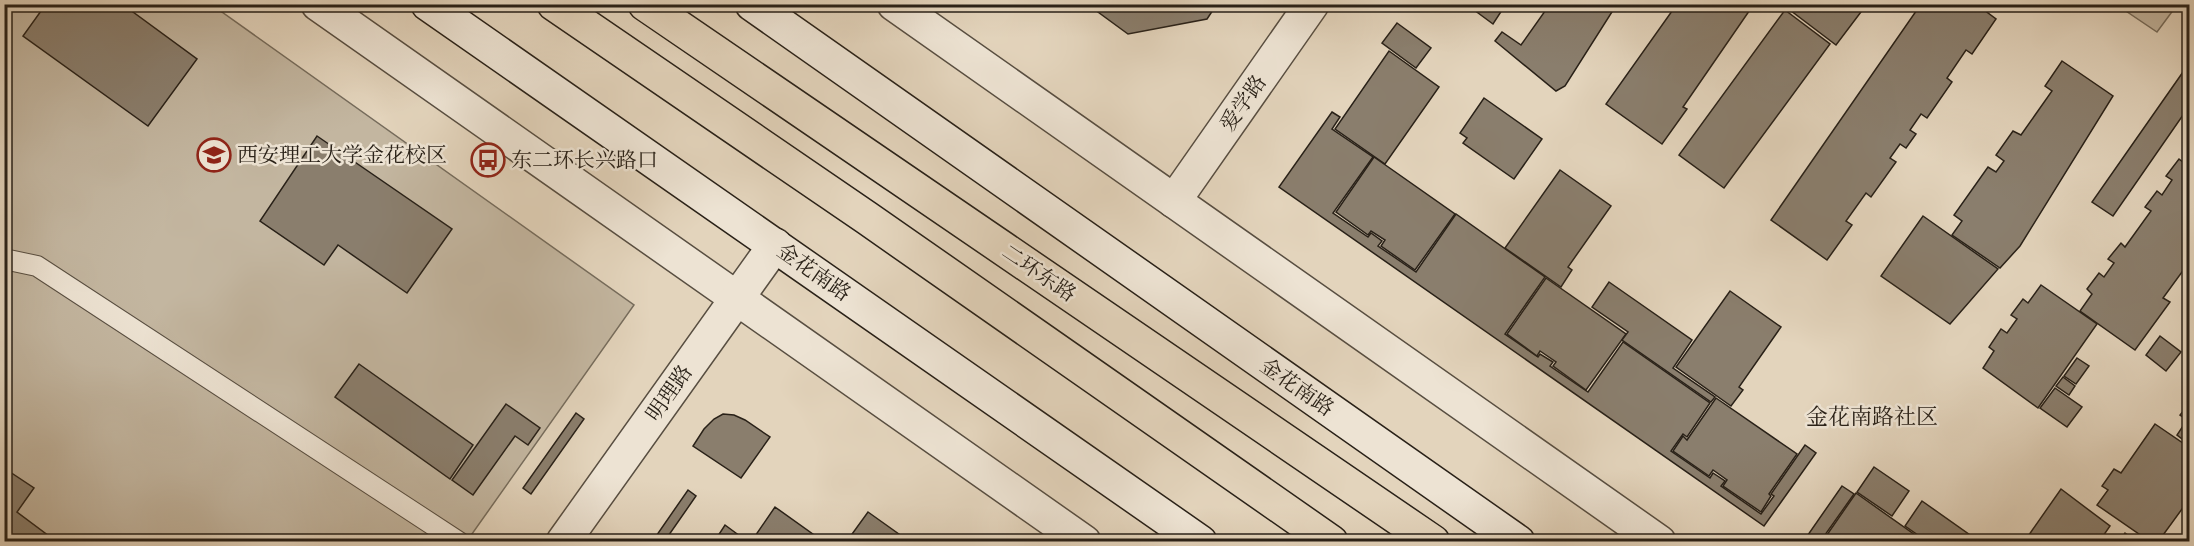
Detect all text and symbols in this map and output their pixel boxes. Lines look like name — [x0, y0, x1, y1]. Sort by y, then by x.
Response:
street label: 爱学路 — [1215, 70, 1273, 137]
school or university icon: 西安理工大学金花校区 — [196, 137, 232, 173]
bus stop icon: 东二环长兴路口 — [470, 142, 506, 178]
place label: 西安理工大学金花校区 — [237, 143, 447, 169]
place label: 东二环长兴路口 — [511, 148, 658, 174]
street label: 金花南路 — [772, 238, 855, 308]
street label: 二环东路 — [996, 240, 1081, 308]
street label: 金花南路 — [1255, 353, 1338, 423]
street label: 明理路 — [641, 360, 699, 427]
district label: 金花南路社区 — [1806, 404, 1938, 431]

